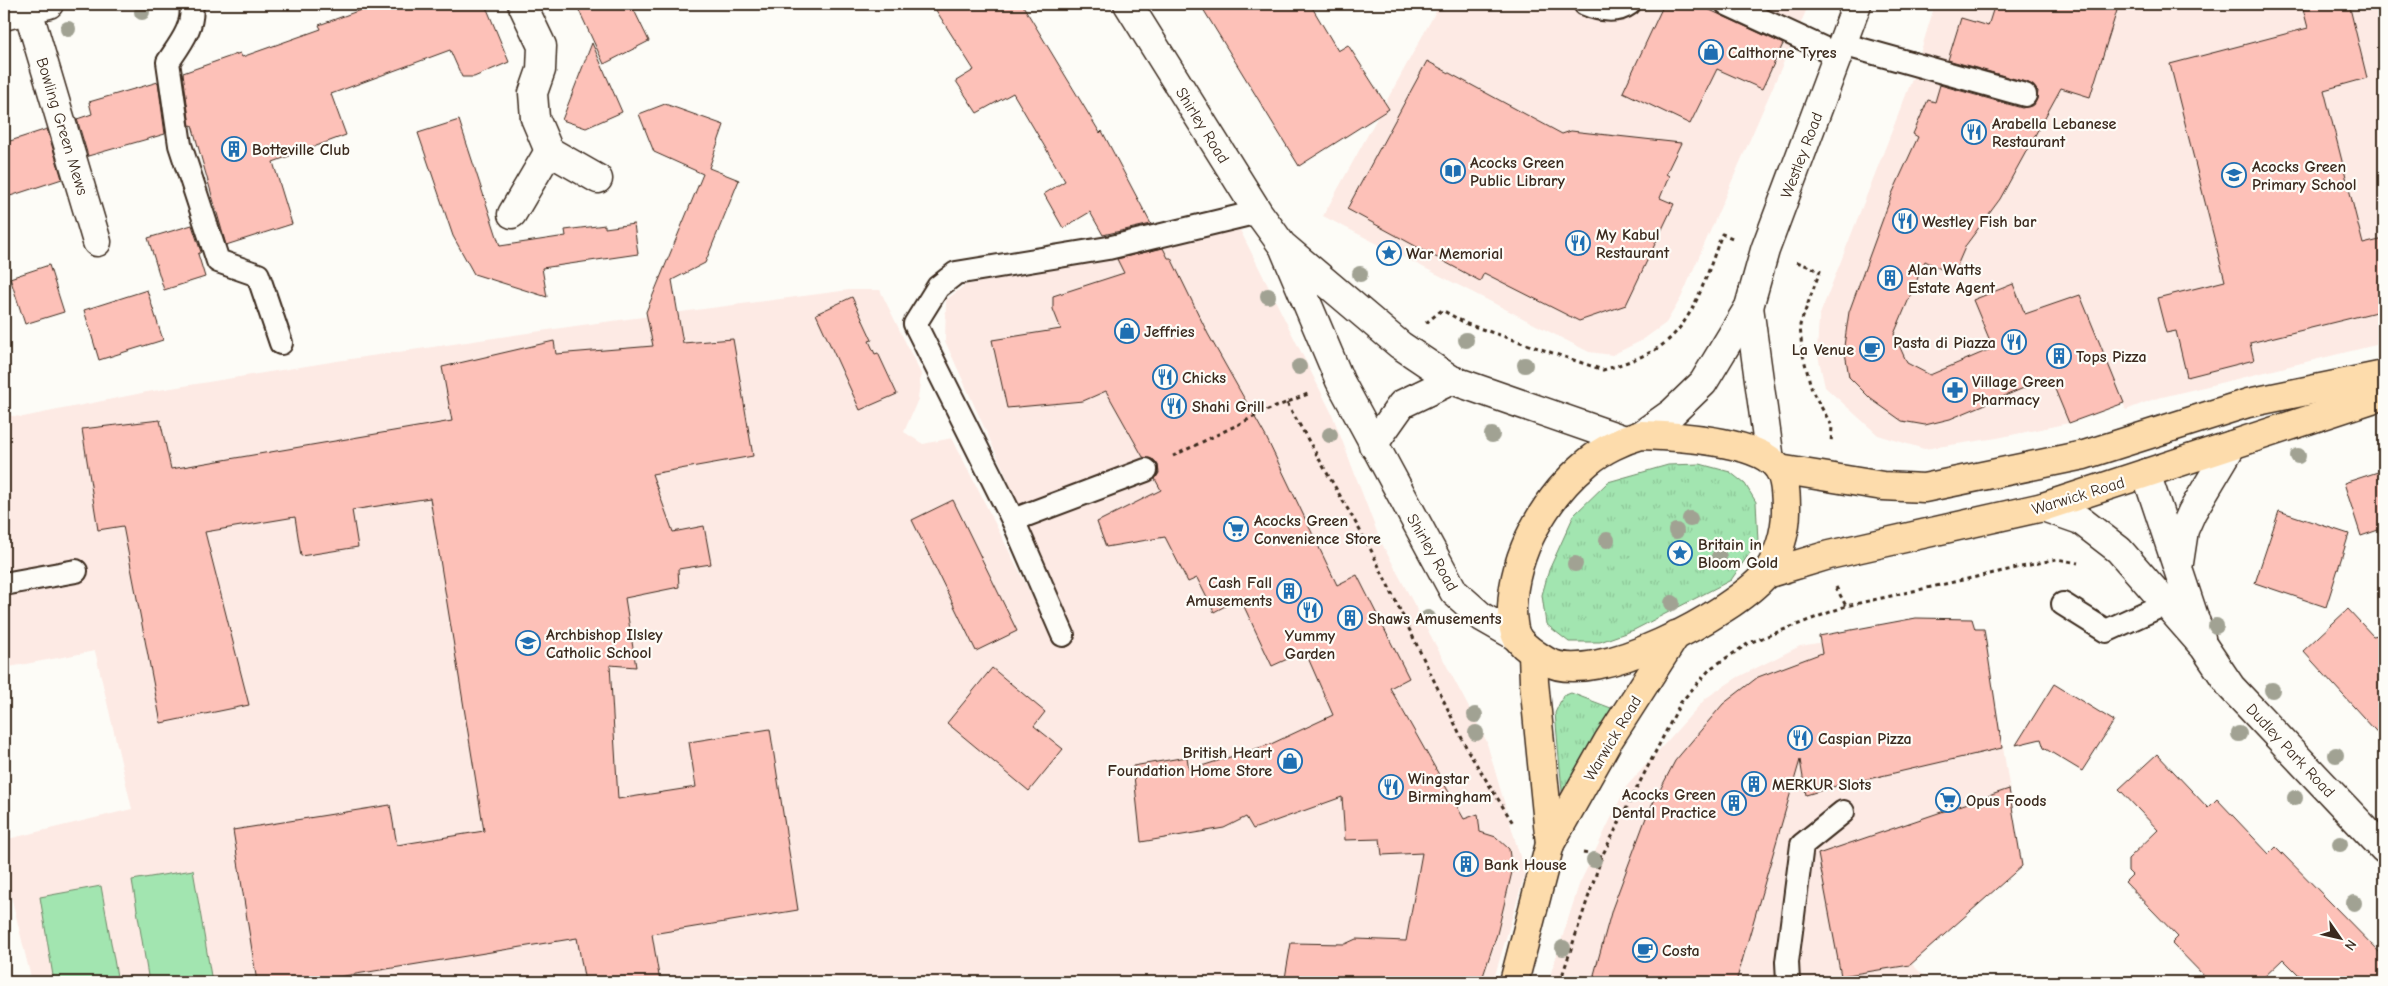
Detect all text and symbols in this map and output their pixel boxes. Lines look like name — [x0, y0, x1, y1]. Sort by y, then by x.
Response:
shop icon: Calthorne Tyres — [1698, 39, 1724, 65]
place label: Calthorne Tyres — [1728, 44, 1837, 62]
street label: Bowling Green Mews — [33, 55, 92, 198]
street label: Shirley Road — [1172, 84, 1233, 167]
street label: Westley Road — [1777, 110, 1827, 201]
place label: Arabella Lebanese Restaurant — [1992, 115, 2116, 151]
restaurant icon: Arabella Lebanese Restaurant — [1961, 119, 1987, 145]
building icon: Botteville Club — [221, 136, 247, 162]
place label: Botteville Club — [252, 141, 350, 159]
place label: Acocks Green Public Library — [1470, 154, 1565, 190]
library icon: Acocks Green Public Library — [1440, 158, 1466, 184]
place label: Acocks Green Primary School — [2252, 158, 2357, 194]
school or university icon: Acocks Green Primary School — [2221, 162, 2247, 188]
restaurant icon: Westley Fish bar — [1892, 208, 1918, 234]
place label: Westley Fish bar — [1922, 213, 2037, 231]
place label: My Kabul Restaurant — [1596, 226, 1670, 262]
restaurant icon: My Kabul Restaurant — [1565, 230, 1591, 256]
place icon: War Memorial — [1376, 240, 1402, 266]
place label: War Memorial — [1406, 245, 1503, 263]
place label: Alan Watts Estate Agent — [1908, 261, 1996, 297]
building icon: Alan Watts Estate Agent — [1877, 265, 1903, 291]
shop icon: Jeffries — [1114, 318, 1140, 344]
place label: Jeffries — [1144, 323, 1195, 341]
restaurant icon: Pasta di Piazza — [2001, 329, 2027, 355]
place label: Pasta di Piazza — [1893, 334, 1996, 352]
cafe icon: La Venue — [1859, 336, 1885, 362]
place label: La Venue — [1792, 341, 1854, 359]
building icon: Tops Pizza — [2046, 343, 2072, 369]
place label: Tops Pizza — [2076, 348, 2147, 366]
restaurant icon: Chicks — [1152, 364, 1178, 390]
place label: Chicks — [1182, 369, 1226, 387]
place label: Village Green Pharmacy — [1972, 373, 2064, 409]
pharmacy icon: Village Green Pharmacy — [1942, 377, 1968, 403]
restaurant icon: Shahi Grill — [1161, 393, 1187, 419]
place label: Shahi Grill — [1192, 398, 1265, 416]
street label: Warwick Road — [2030, 473, 2127, 519]
street label: Shirley Road — [1403, 511, 1461, 594]
place label: Acocks Green Convenience Store — [1254, 512, 1381, 548]
supermarket icon: Acocks Green Convenience Store — [1223, 516, 1249, 542]
place label: Britain in Bloom Gold — [1698, 536, 1778, 572]
place icon: Britain in Bloom Gold — [1667, 540, 1693, 566]
place label: Cash Fall Amusements — [1186, 574, 1272, 610]
building icon: Cash Fall Amusements — [1276, 578, 1302, 604]
restaurant icon: Yummy Garden — [1297, 597, 1323, 623]
building icon: Shaws Amusements — [1337, 605, 1363, 631]
place label: Shaws Amusements — [1368, 610, 1502, 628]
place label: Archbishop Ilsley Catholic School — [546, 626, 663, 662]
place label: Yummy Garden — [1285, 627, 1336, 663]
school or university icon: Archbishop Ilsley Catholic School — [515, 630, 541, 656]
street label: Warwick Road — [1580, 693, 1645, 784]
street label: Dudley Park Road — [2242, 700, 2338, 801]
restaurant icon: Caspian Pizza — [1787, 725, 1813, 751]
place label: Caspian Pizza — [1818, 730, 1912, 748]
place label: British Heart Foundation Home Store — [1108, 744, 1273, 780]
shop icon: British Heart Foundation Home Store — [1277, 748, 1303, 774]
place label: Wingstar Birmingham — [1408, 770, 1492, 806]
building icon: MERKUR Slots — [1741, 771, 1767, 797]
restaurant icon: Wingstar Birmingham — [1378, 774, 1404, 800]
place label: MERKUR Slots — [1772, 776, 1871, 794]
place label: Acocks Green Dental Practice — [1612, 786, 1716, 822]
supermarket icon: Opus Foods — [1935, 787, 1961, 813]
building icon: Acocks Green Dental Practice — [1721, 790, 1747, 816]
place label: Opus Foods — [1966, 792, 2047, 810]
building icon: Bank House — [1453, 851, 1479, 877]
place label: Bank House — [1484, 856, 1567, 874]
north arrow — [2316, 914, 2366, 964]
text: N — [2341, 936, 2360, 954]
cafe icon: Costa — [1632, 937, 1658, 963]
place label: Costa — [1662, 942, 1700, 960]

